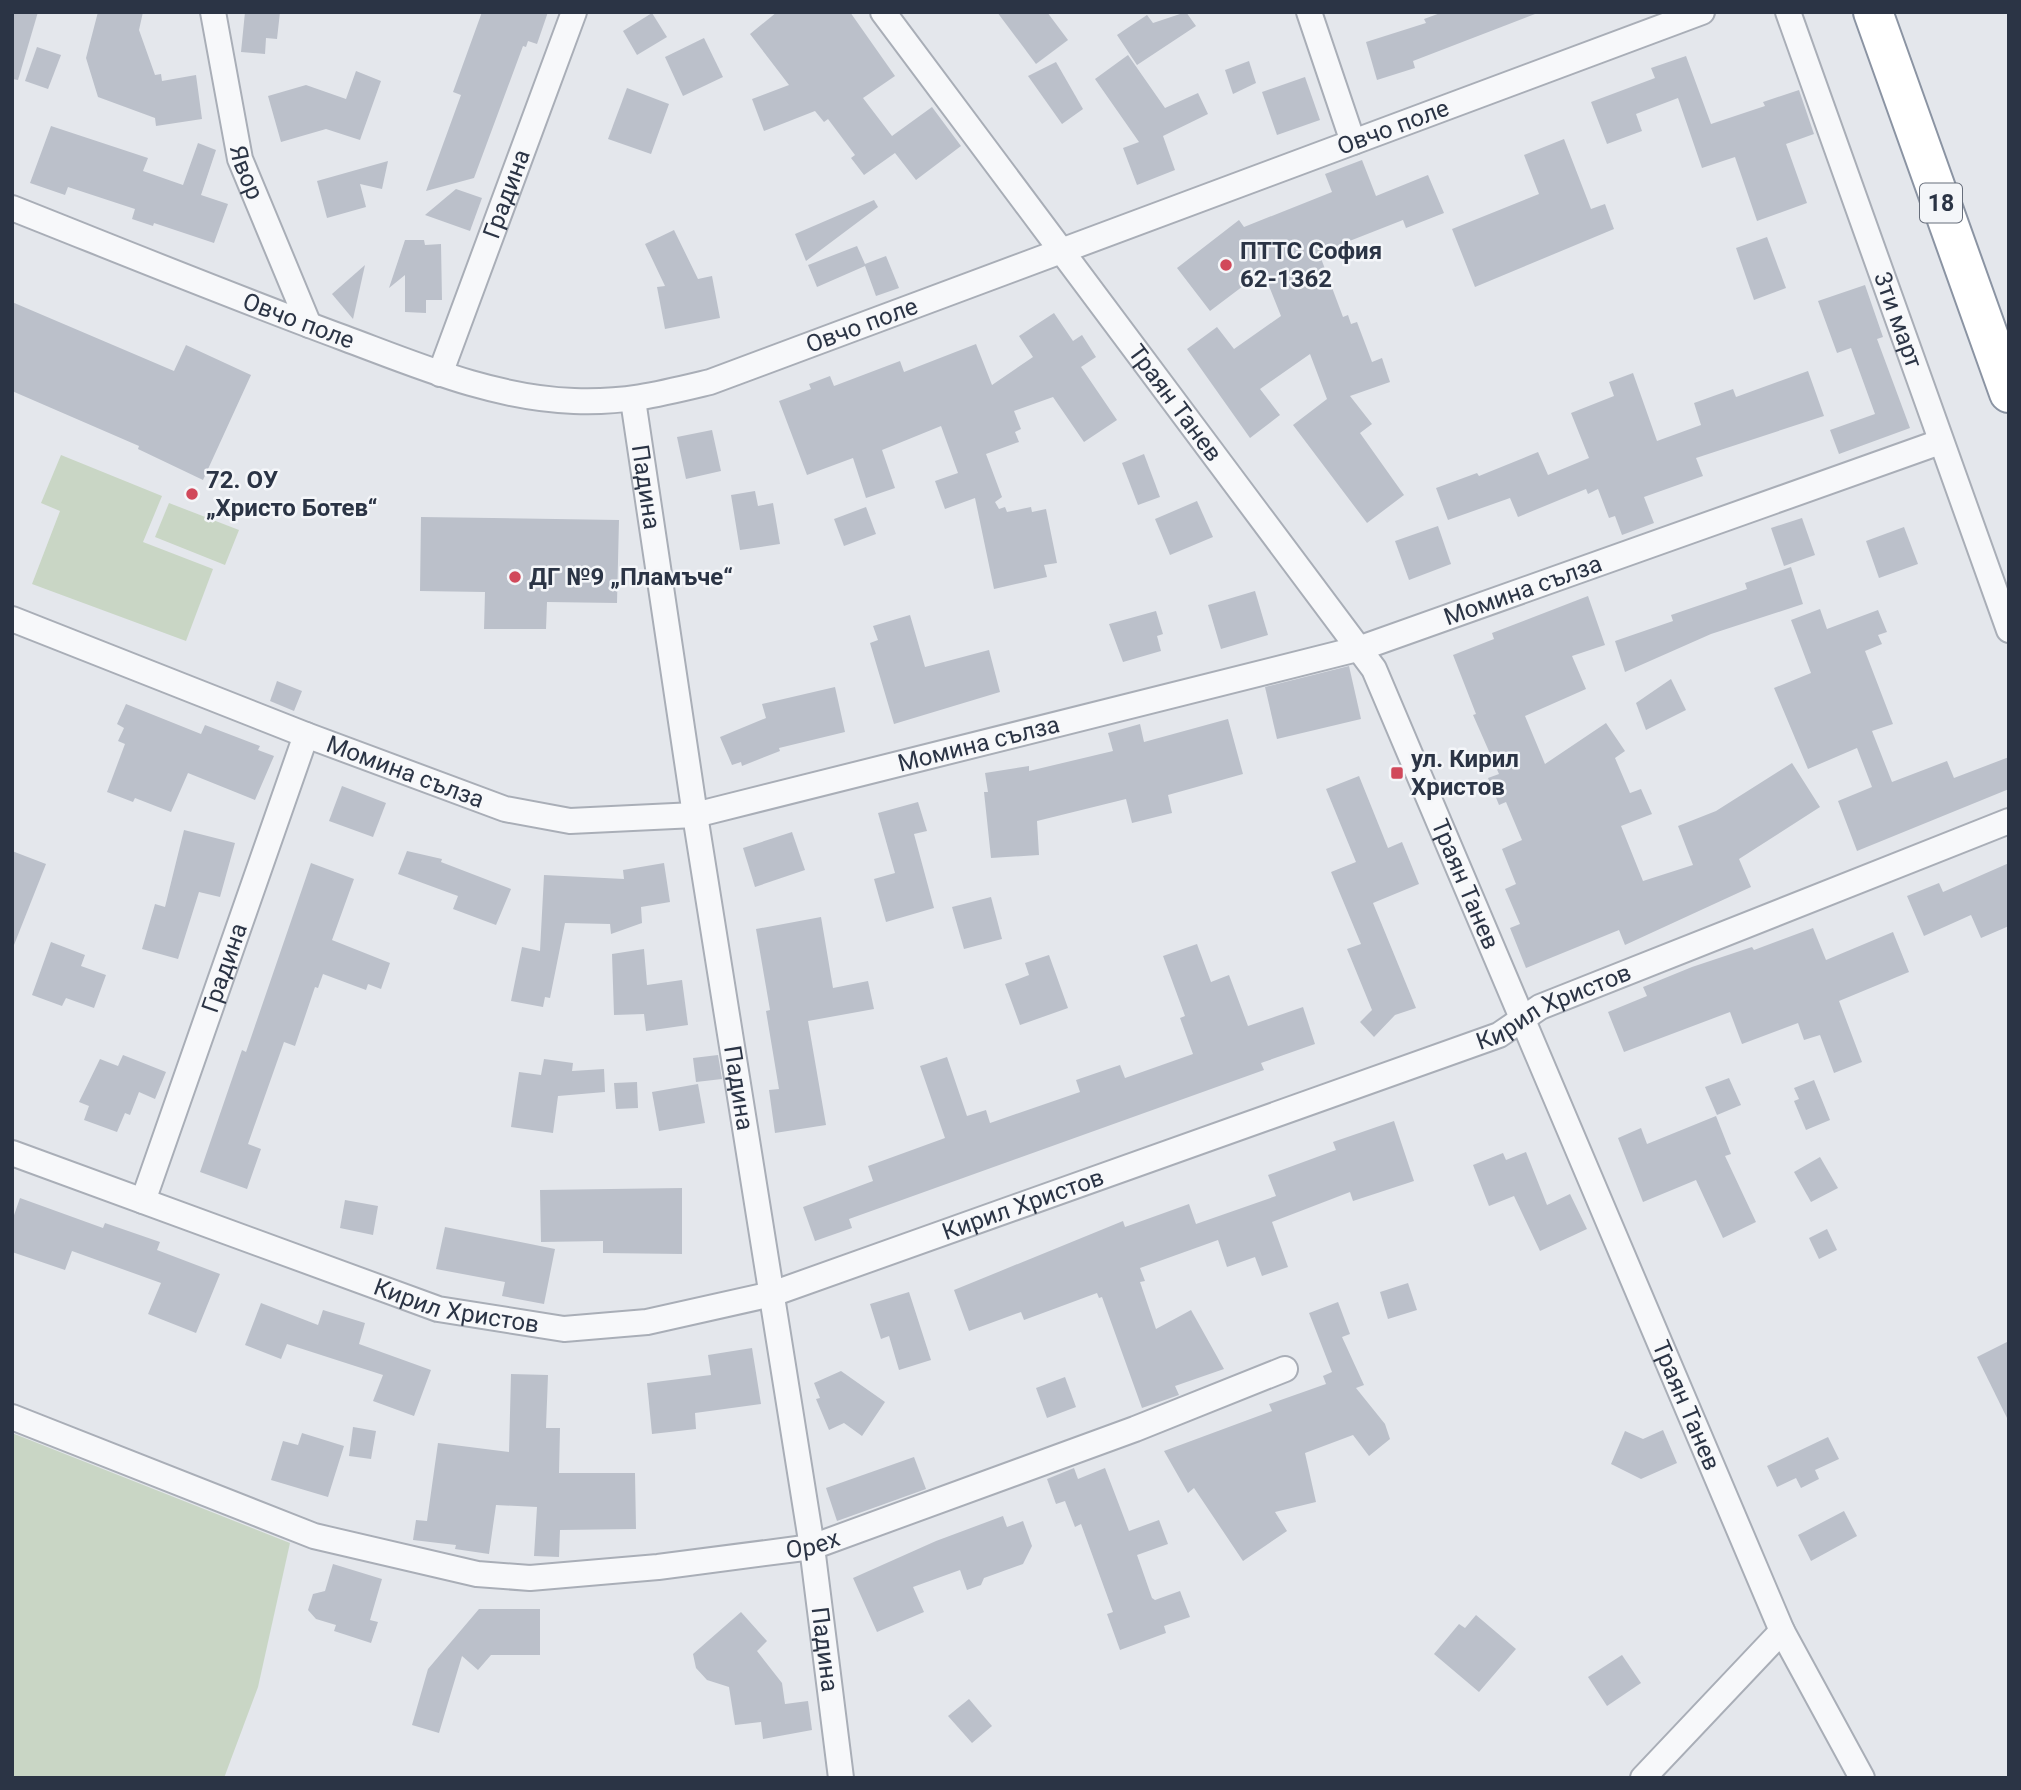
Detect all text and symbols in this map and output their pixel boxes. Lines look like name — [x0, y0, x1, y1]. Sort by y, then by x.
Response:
street label: Овчо поле — [1333, 94, 1453, 161]
street label: Явор — [224, 143, 269, 204]
street label: Градина — [477, 146, 536, 242]
road number: 18 — [1920, 184, 1962, 222]
place label: ПТТС София 62-1362 — [1240, 237, 1382, 293]
marker: ПТТС София 62-1362 — [1218, 257, 1234, 273]
street label: 3ти март — [1868, 268, 1928, 372]
street label: Овчо поле — [239, 287, 358, 355]
street label: Овчо поле — [802, 292, 921, 359]
street label: Траян Танев — [1122, 339, 1228, 467]
street label: Падина — [626, 443, 666, 531]
place label: 72. ОУ „Христо Ботев“ — [206, 466, 378, 522]
marker: 72. ОУ „Христо Ботев“ — [184, 486, 200, 502]
street label: Момина сълза — [1440, 549, 1606, 631]
place label: ДГ №9 „Пламъче“ — [529, 563, 733, 591]
marker: ДГ №9 „Пламъче“ — [507, 569, 523, 585]
street label: Момина сълза — [895, 710, 1062, 778]
street label: Момина сълза — [323, 730, 488, 814]
place label: ул. Кирил Христов — [1411, 745, 1519, 801]
marker: ул. Кирил Христов — [1389, 765, 1405, 781]
street label: Траян Танев — [1425, 815, 1505, 953]
street label: Градина — [196, 919, 253, 1016]
street label: Кирил Христов — [1472, 958, 1635, 1056]
street label: Падина — [718, 1044, 759, 1132]
street label: Кирил Христов — [938, 1163, 1108, 1246]
street label: Кирил Христов — [370, 1273, 541, 1339]
street label: Траян Танев — [1646, 1336, 1726, 1475]
street label: Орех — [784, 1524, 844, 1564]
street label: Падина — [806, 1605, 844, 1693]

